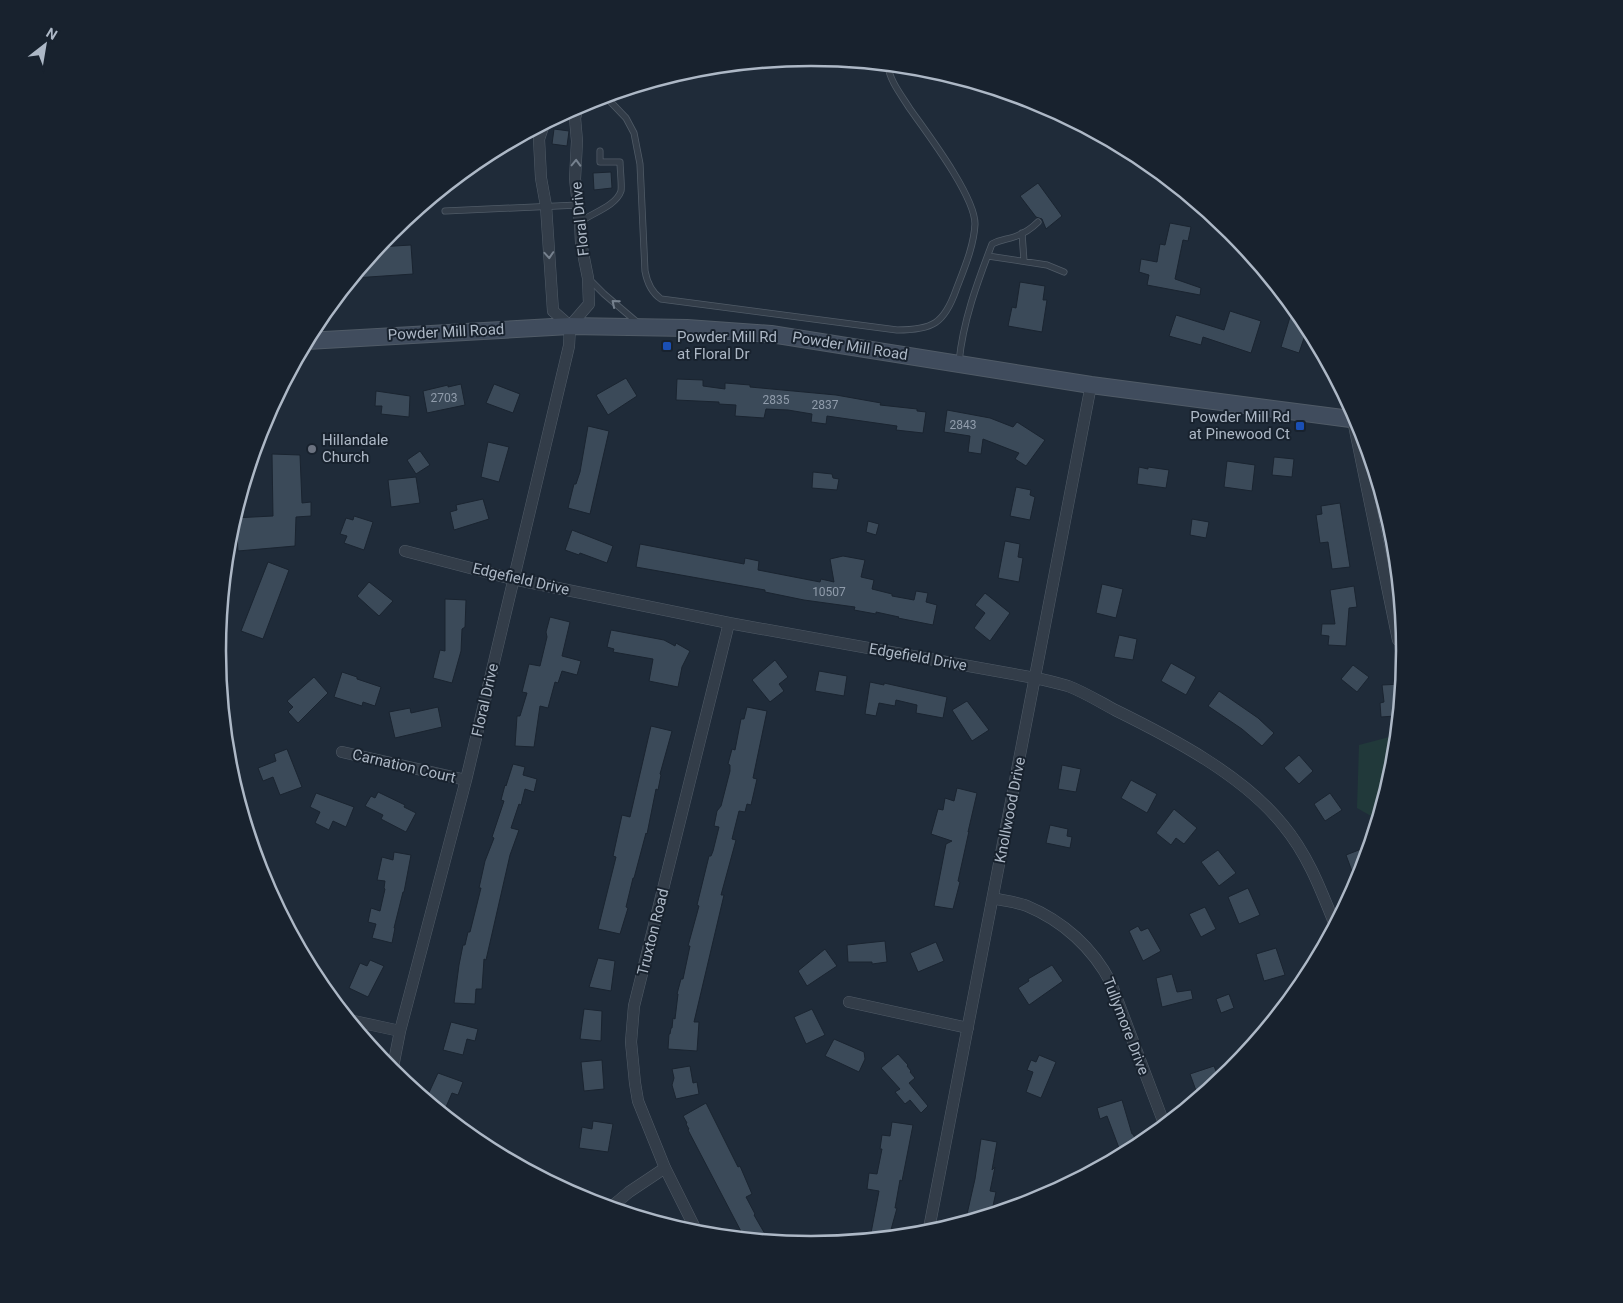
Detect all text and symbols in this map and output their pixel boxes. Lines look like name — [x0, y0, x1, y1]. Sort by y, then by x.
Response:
north arrow — [20, 20, 70, 70]
text: N — [43, 24, 60, 43]
one-way arrow — [571, 158, 581, 166]
street label: Floral Drive — [567, 181, 593, 257]
one-way arrow — [543, 251, 554, 259]
one-way arrow — [612, 300, 621, 309]
street label: Powder Mill Road — [387, 320, 505, 344]
place label: Powder Mill Rd at Floral Dr — [677, 328, 777, 363]
street label: Powder Mill Road — [791, 328, 909, 364]
marker: Powder Mill Rd at Floral Dr — [661, 340, 673, 352]
house number: 2703 — [431, 391, 457, 405]
house number: 2835 — [763, 393, 790, 407]
house number: 2837 — [812, 398, 839, 412]
place label: Powder Mill Rd at Pinewood Ct — [1189, 408, 1290, 443]
house number: 2843 — [950, 418, 976, 432]
marker: Powder Mill Rd at Pinewood Ct — [1294, 420, 1306, 432]
place label: Hillandale Church — [322, 431, 388, 466]
marker: Hillandale Church — [306, 443, 318, 455]
street label: Edgefield Drive — [471, 559, 571, 599]
house number: 10507 — [812, 585, 846, 599]
street label: Edgefield Drive — [868, 640, 968, 674]
street label: Floral Drive — [468, 662, 502, 738]
street label: Carnation Court — [351, 745, 458, 787]
street label: Knollwood Drive — [991, 755, 1029, 865]
street label: Truxton Road — [634, 887, 672, 977]
street label: Tullymore Drive — [1099, 975, 1153, 1077]

